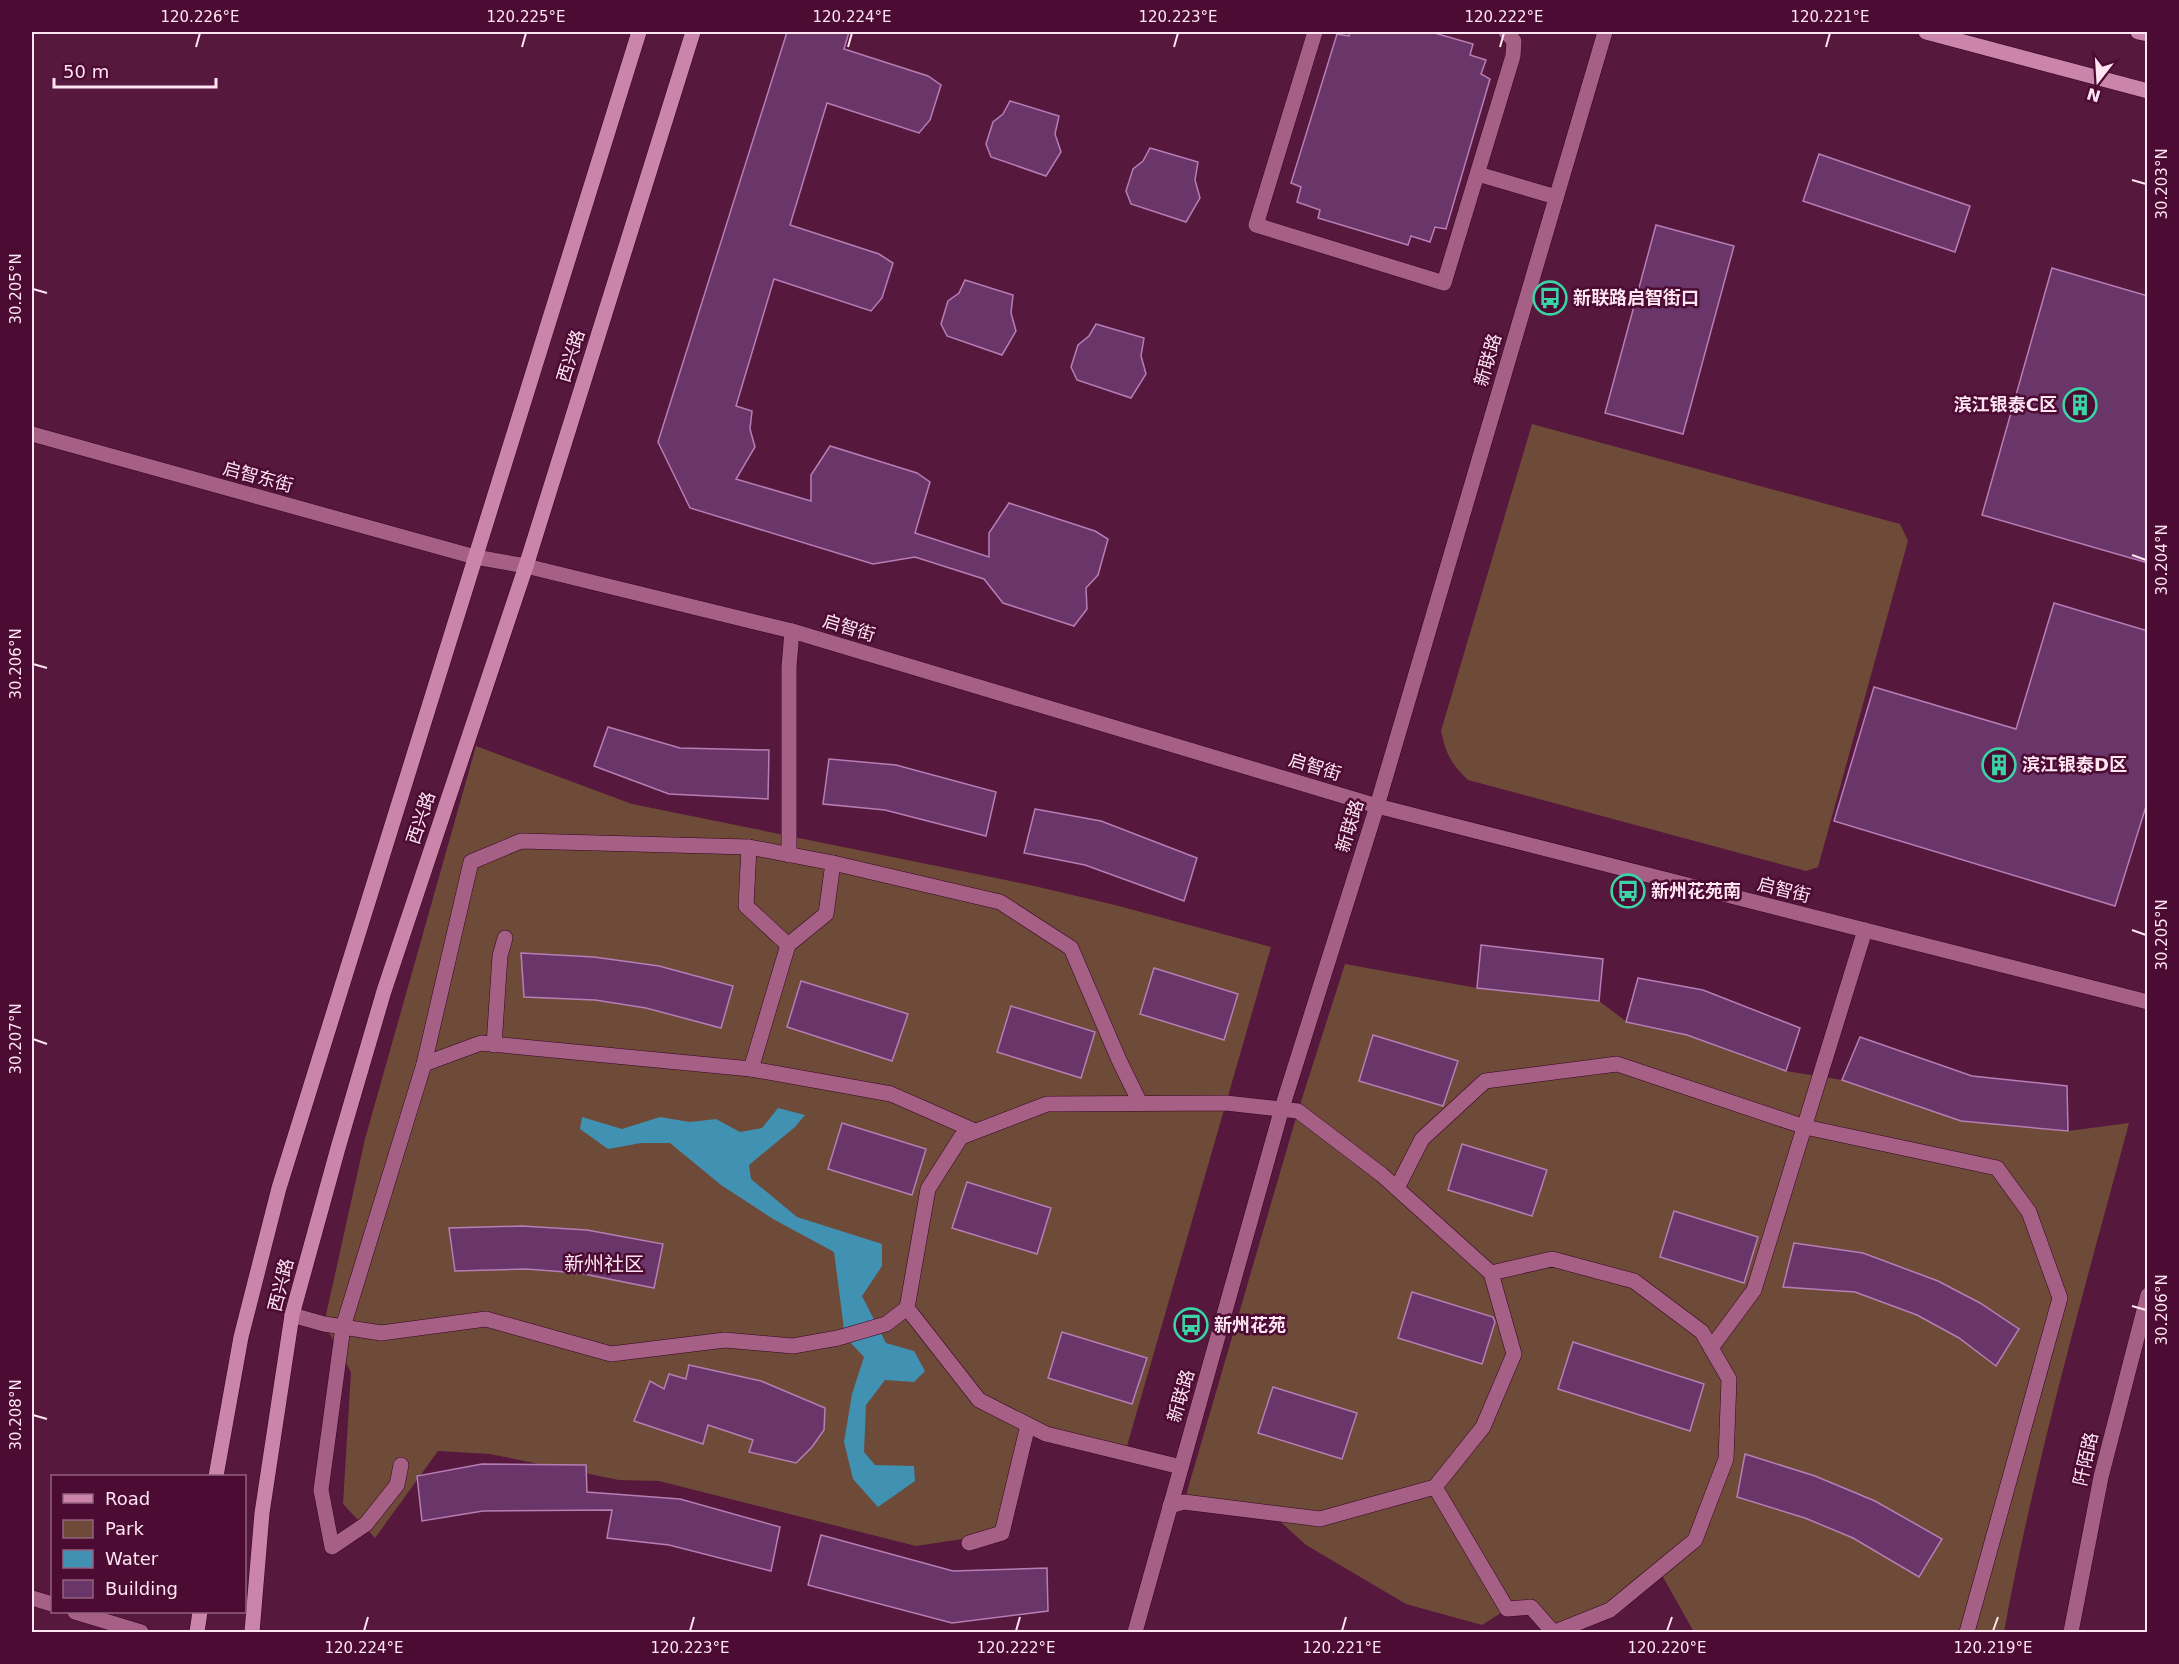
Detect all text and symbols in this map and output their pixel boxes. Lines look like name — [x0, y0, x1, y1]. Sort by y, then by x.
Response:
text: 120.226°E — [160, 8, 240, 26]
text: 120.225°E — [486, 8, 566, 26]
text: 120.224°E — [812, 8, 892, 26]
text: 120.223°E — [1138, 8, 1218, 26]
text: 120.222°E — [1464, 8, 1544, 26]
text: 120.221°E — [1790, 8, 1870, 26]
scale bar — [54, 51, 216, 89]
north arrow — [2068, 51, 2128, 111]
text: 50 m — [63, 61, 109, 82]
text: N — [2085, 84, 2103, 106]
text: 30.203°N — [2153, 148, 2171, 220]
text: 30.205°N — [7, 253, 25, 325]
bus stop icon: 新联路启智街口 — [1532, 280, 1568, 316]
place label: 新联路启智街口 — [1573, 287, 1699, 308]
street label: 西兴路 — [553, 327, 588, 385]
street label: 新联路 — [1470, 331, 1505, 389]
building icon: 滨江银泰C区 — [2062, 387, 2098, 423]
place label: 滨江银泰C区 — [1954, 394, 2057, 415]
street label: 启智东街 — [221, 457, 296, 496]
text: 30.204°N — [2153, 524, 2171, 596]
street label: 启智街 — [820, 610, 878, 645]
text: 30.206°N — [7, 628, 25, 700]
building icon: 滨江银泰D区 — [1981, 747, 2017, 783]
street label: 启智街 — [1286, 749, 1344, 784]
place label: 滨江银泰D区 — [2022, 754, 2127, 775]
street label: 西兴路 — [402, 789, 439, 847]
street label: 新联路 — [1332, 797, 1367, 855]
bus stop icon: 新州花苑南 — [1610, 873, 1646, 909]
street label: 启智街 — [1755, 873, 1813, 906]
place label: 新州花苑南 — [1651, 880, 1741, 901]
text: 30.205°N — [2153, 899, 2171, 971]
text: 30.207°N — [7, 1003, 25, 1075]
district label: 新州社区 — [564, 1252, 644, 1276]
street label: 西兴路 — [264, 1256, 297, 1314]
text: 30.206°N — [2153, 1274, 2171, 1346]
bus stop icon: 新州花苑 — [1173, 1307, 1209, 1343]
place label: 新州花苑 — [1214, 1314, 1286, 1335]
street label: 新联路 — [1163, 1367, 1198, 1425]
text: 30.208°N — [7, 1379, 25, 1451]
street label: 阡陌路 — [2069, 1430, 2102, 1488]
legend — [51, 1475, 246, 1613]
text: Road — [105, 1488, 150, 1509]
text: Park — [105, 1518, 144, 1539]
text: Water — [105, 1548, 159, 1569]
text: Building — [105, 1578, 178, 1599]
text: 120.224°E — [324, 1639, 404, 1657]
text: 120.223°E — [650, 1639, 730, 1657]
text: 120.222°E — [976, 1639, 1056, 1657]
text: 120.221°E — [1302, 1639, 1382, 1657]
text: 120.220°E — [1627, 1639, 1707, 1657]
text: 120.219°E — [1953, 1639, 2033, 1657]

